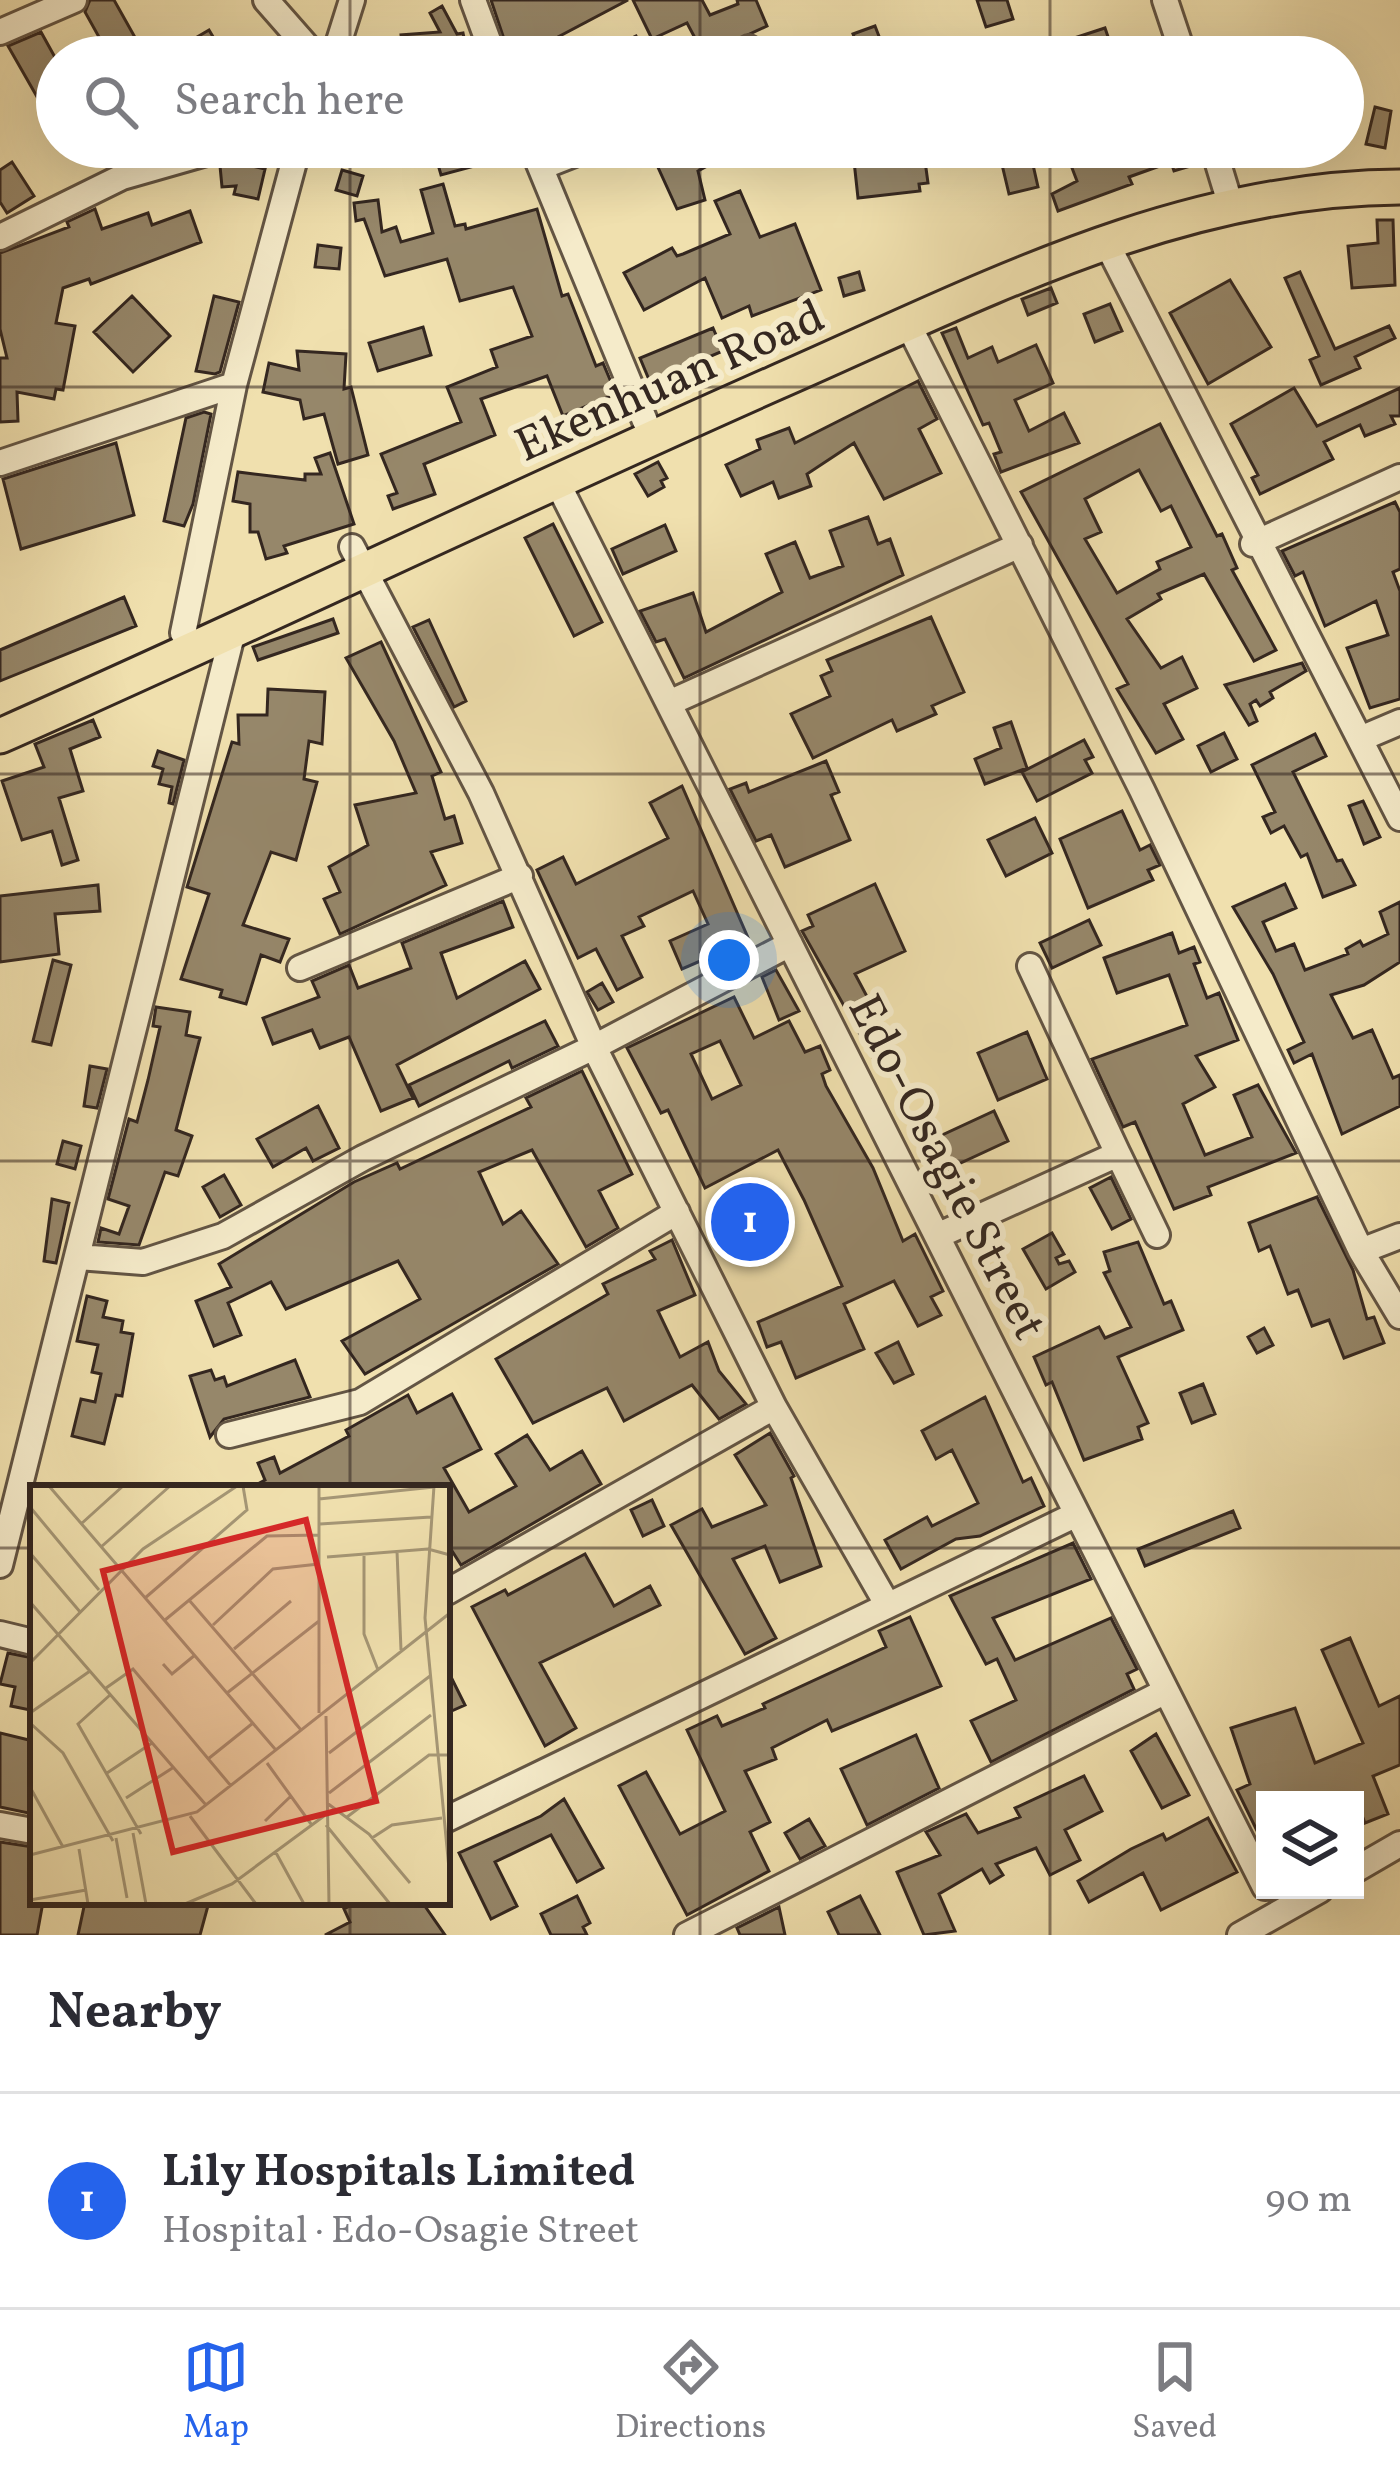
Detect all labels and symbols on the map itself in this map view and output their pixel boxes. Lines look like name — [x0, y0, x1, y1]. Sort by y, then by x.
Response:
street label: Ekenhuan Road — [506, 285, 836, 481]
your location — [699, 930, 759, 990]
street label: Edo-Osagie Street — [829, 984, 1061, 1352]
pin: 1 — [711, 1177, 789, 1267]
inset map — [30, 1485, 450, 1905]

